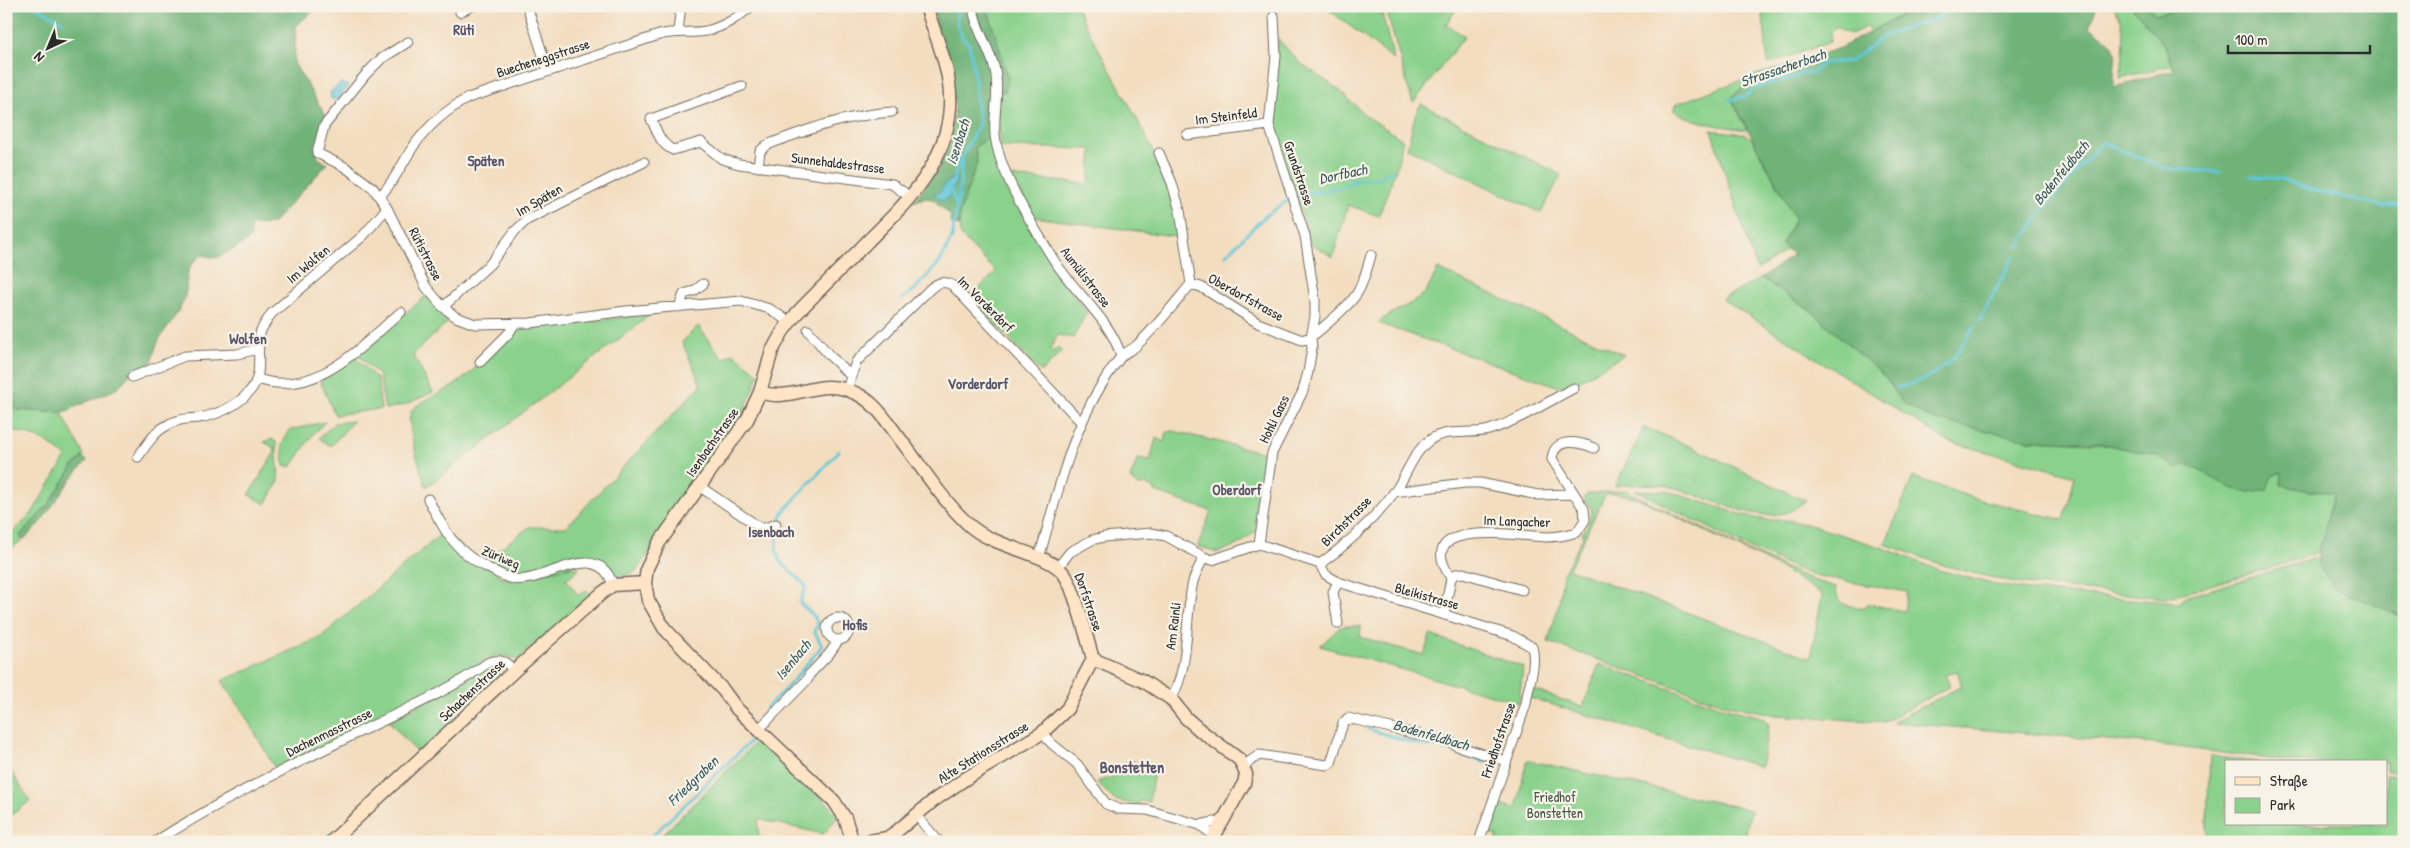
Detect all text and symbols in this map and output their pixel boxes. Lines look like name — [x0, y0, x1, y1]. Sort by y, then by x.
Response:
district label: Rüti — [453, 19, 475, 40]
north arrow — [22, 22, 72, 72]
scale bar — [2228, 22, 2370, 54]
text: 100 m — [2235, 29, 2268, 50]
street label: Buecheneggstrasse — [494, 33, 593, 82]
water label: Strassacherbach — [1737, 43, 1830, 92]
text: N — [29, 48, 48, 67]
street label: Im Steinfeld — [1194, 102, 1258, 129]
water label: Isenbach — [940, 115, 975, 167]
water label: Bodenfeldbach — [2028, 135, 2095, 209]
street label: Grundstrasse — [1280, 138, 1319, 208]
street label: Sunnehaldestrasse — [790, 147, 886, 178]
district label: Späten — [467, 150, 505, 172]
water label: Dorfbach — [1317, 158, 1370, 189]
street label: Im Späten — [512, 179, 566, 221]
street label: Rütistrasse — [405, 224, 448, 284]
street label: Im Wolfen — [282, 240, 333, 287]
street label: Aumülistrasse — [1057, 243, 1116, 311]
street label: Oberdorfstrasse — [1205, 268, 1288, 325]
street label: Im Vorderdorf — [954, 271, 1019, 336]
district label: Wolfen — [229, 328, 267, 349]
district label: Vorderdorf — [948, 373, 1009, 394]
street label: Hohli Gass — [1254, 392, 1293, 446]
street label: Isenbachstrasse — [681, 403, 743, 480]
district label: Oberdorf — [1212, 479, 1262, 500]
street label: Birchstrasse — [1316, 491, 1375, 550]
street label: Im Langacher — [1483, 510, 1551, 532]
district label: Isenbach — [748, 521, 795, 542]
street label: Züriweg — [479, 540, 523, 574]
street label: Dorfstrasse — [1071, 570, 1108, 634]
street label: Bleikistrasse — [1393, 577, 1462, 614]
street label: Am Rainli — [1160, 601, 1185, 651]
district label: Hofis — [843, 614, 868, 635]
water label: Isenbach — [770, 634, 817, 684]
street label: Schachenstrasse — [435, 654, 509, 725]
street label: Friedhofstrasse — [1475, 699, 1519, 781]
street label: Dachenmasstrasse — [283, 702, 375, 761]
water label: Bodenfeldbach — [1391, 714, 1473, 756]
street label: Alte Stationsstrasse — [934, 716, 1032, 787]
water label: Friedgraben — [662, 750, 724, 810]
district label: Bonstetten — [1100, 756, 1164, 778]
legend — [2225, 760, 2388, 826]
text: Straße — [2270, 770, 2308, 791]
park label: Friedhof Bonstetten — [1527, 787, 1583, 822]
text: Park — [2270, 794, 2295, 815]

